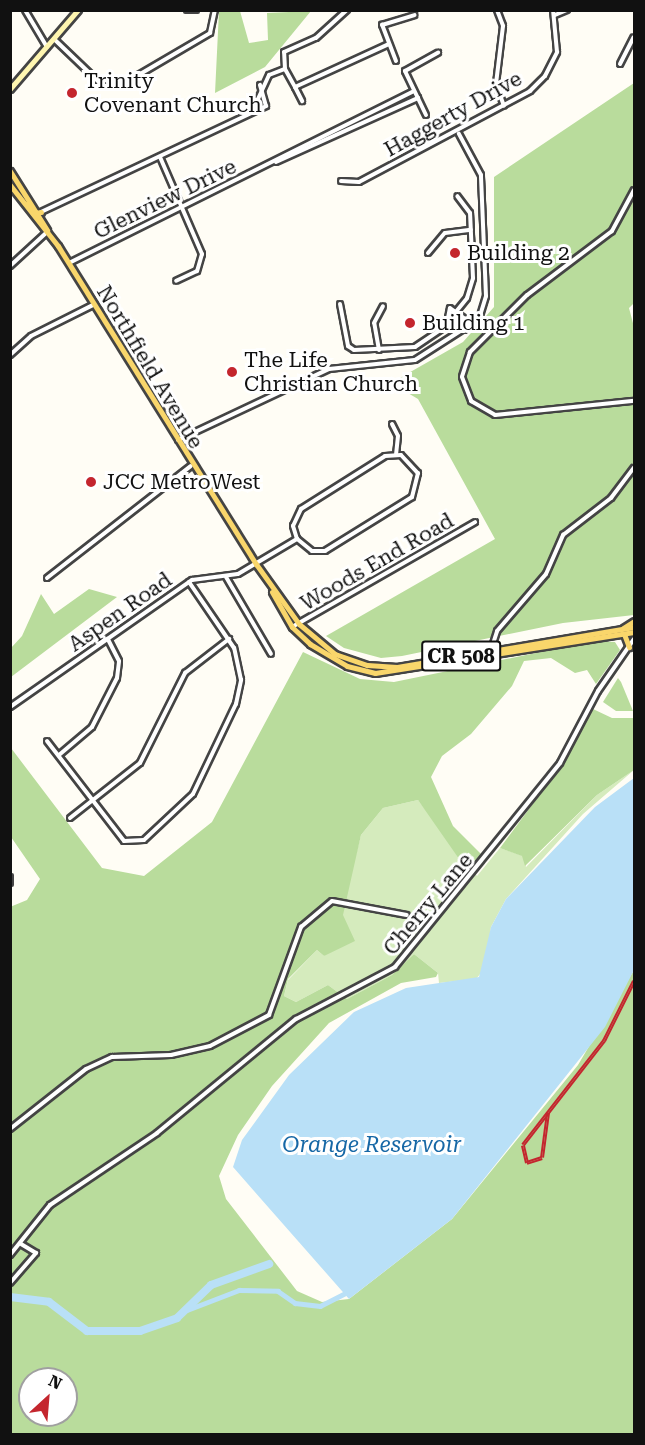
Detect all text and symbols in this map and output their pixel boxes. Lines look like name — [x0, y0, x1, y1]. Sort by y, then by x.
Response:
street label: Haggerty Drive — [380, 66, 526, 162]
place label: Trinity Covenant Church — [84, 68, 262, 118]
marker: Trinity Covenant Church — [65, 86, 79, 100]
street label: Glenview Drive — [90, 154, 240, 244]
place label: Building 2 — [467, 240, 570, 266]
marker: Building 2 — [448, 246, 462, 260]
street label: Northfield Avenue — [91, 281, 209, 453]
place label: Building 1 — [422, 310, 525, 336]
marker: Building 1 — [403, 316, 417, 330]
place label: The Life Christian Church — [244, 347, 418, 397]
marker: The Life Christian Church — [225, 365, 239, 379]
place label: JCC MetroWest — [103, 469, 260, 495]
marker: JCC MetroWest — [84, 475, 98, 489]
street label: Woods End Road — [296, 508, 458, 616]
street label: Aspen Road — [63, 567, 177, 657]
road number: CR 508 — [420, 639, 502, 673]
street label: Cherry Lane — [378, 848, 478, 960]
water label: Orange Reservoir — [282, 1132, 462, 1158]
north arrow — [18, 1367, 78, 1427]
text: N — [46, 1371, 65, 1393]

